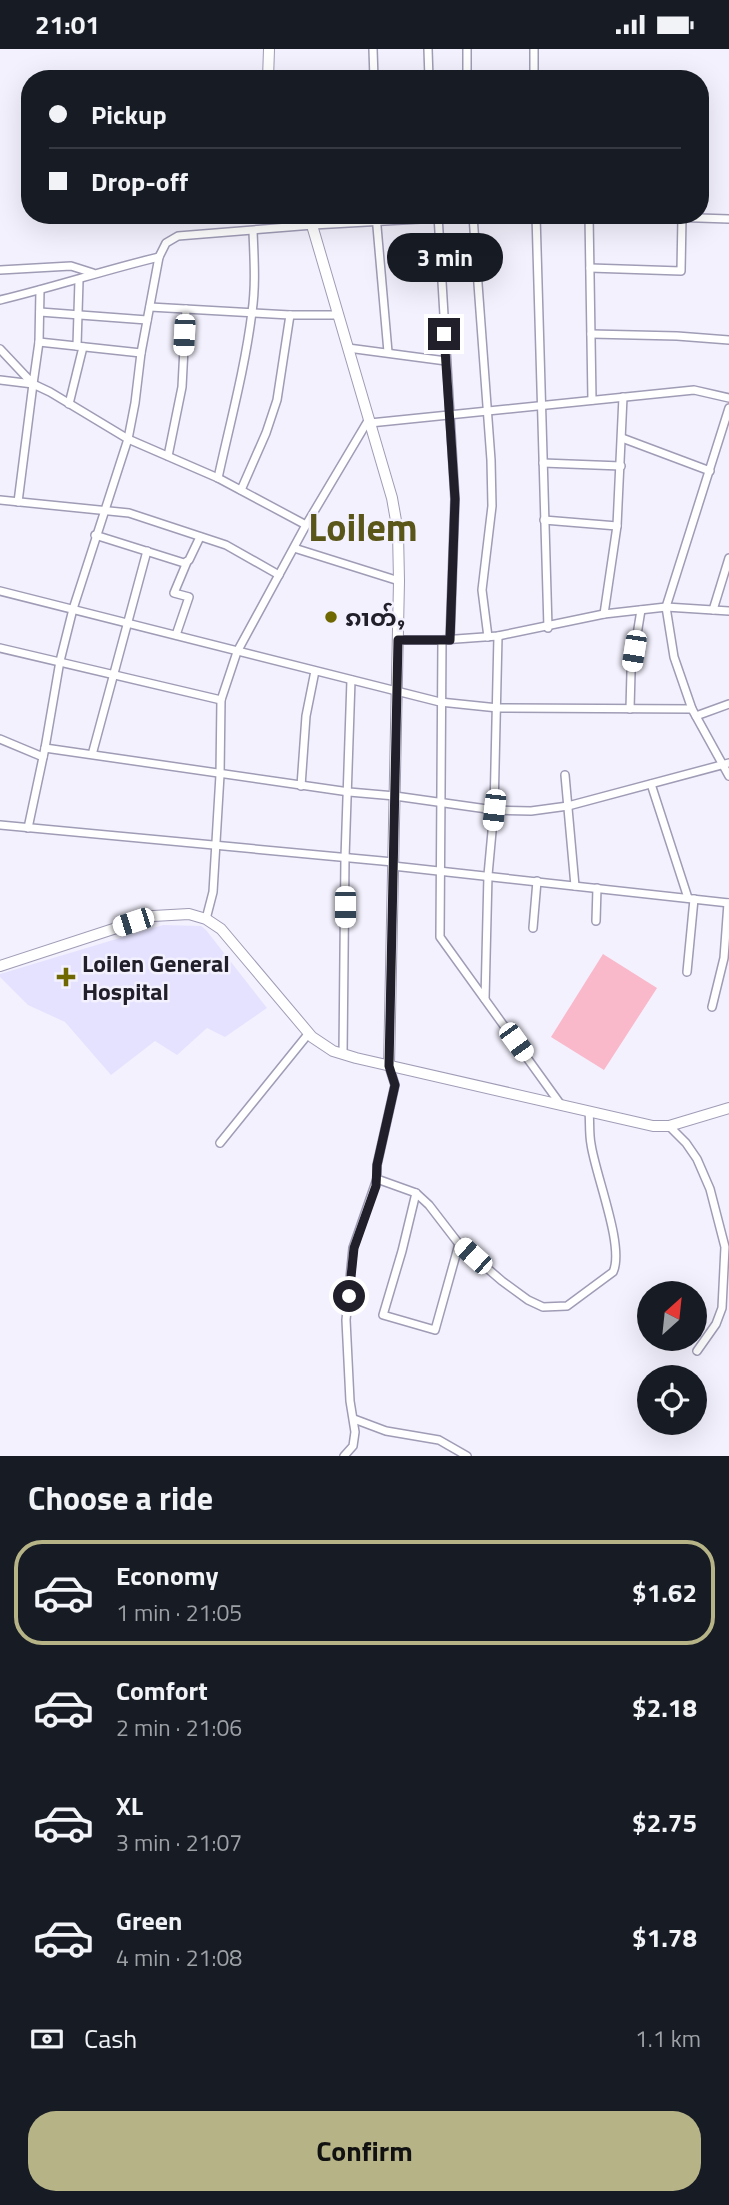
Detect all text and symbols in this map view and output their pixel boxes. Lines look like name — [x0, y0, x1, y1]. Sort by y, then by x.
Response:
text: 21:01 — [35, 5, 100, 44]
text: Pickup — [91, 95, 167, 134]
text: Drop-off — [91, 162, 188, 201]
callout: 3 min — [386, 233, 502, 281]
text: 3 min — [417, 240, 473, 275]
car — [173, 313, 196, 357]
route end — [428, 318, 460, 350]
district label: Loilem — [308, 498, 418, 556]
place label: ၵၢတ်ႇ — [345, 599, 406, 635]
marker: ၵၢတ်ႇ — [323, 609, 339, 625]
car — [621, 629, 648, 673]
car — [482, 788, 507, 832]
car — [335, 886, 356, 928]
car — [110, 906, 157, 938]
place label: Loilen General Hospital — [82, 945, 230, 1009]
marker: Loilen General Hospital — [56, 967, 76, 987]
car — [496, 1019, 537, 1065]
car — [451, 1234, 496, 1278]
route start — [333, 1280, 365, 1312]
north arrow — [637, 1281, 707, 1351]
map controls — [637, 1281, 707, 1435]
button: locate — [637, 1365, 707, 1435]
text: Choose a ride — [28, 1474, 213, 1522]
text: Economy — [116, 1556, 218, 1595]
icon: car — [32, 1561, 95, 1624]
text: $1.62 — [632, 1573, 697, 1612]
text: 1 min · 21:05 — [116, 1595, 242, 1630]
text: Comfort — [116, 1671, 208, 1710]
icon: car — [32, 1676, 95, 1739]
text: $2.18 — [632, 1688, 697, 1727]
text: 2 min · 21:06 — [116, 1710, 242, 1745]
text: XL — [116, 1786, 143, 1825]
icon: car — [32, 1791, 95, 1854]
text: $2.75 — [632, 1803, 697, 1842]
text: 3 min · 21:07 — [116, 1825, 242, 1860]
text: Green — [116, 1901, 182, 1940]
icon: car — [32, 1906, 95, 1969]
text: $1.78 — [632, 1918, 697, 1957]
text: 4 min · 21:08 — [116, 1940, 242, 1975]
text: Cash — [84, 2019, 137, 2058]
icon: cash — [28, 2020, 66, 2058]
text: 1.1 km — [635, 2021, 701, 2056]
button: Confirm — [28, 2111, 701, 2191]

